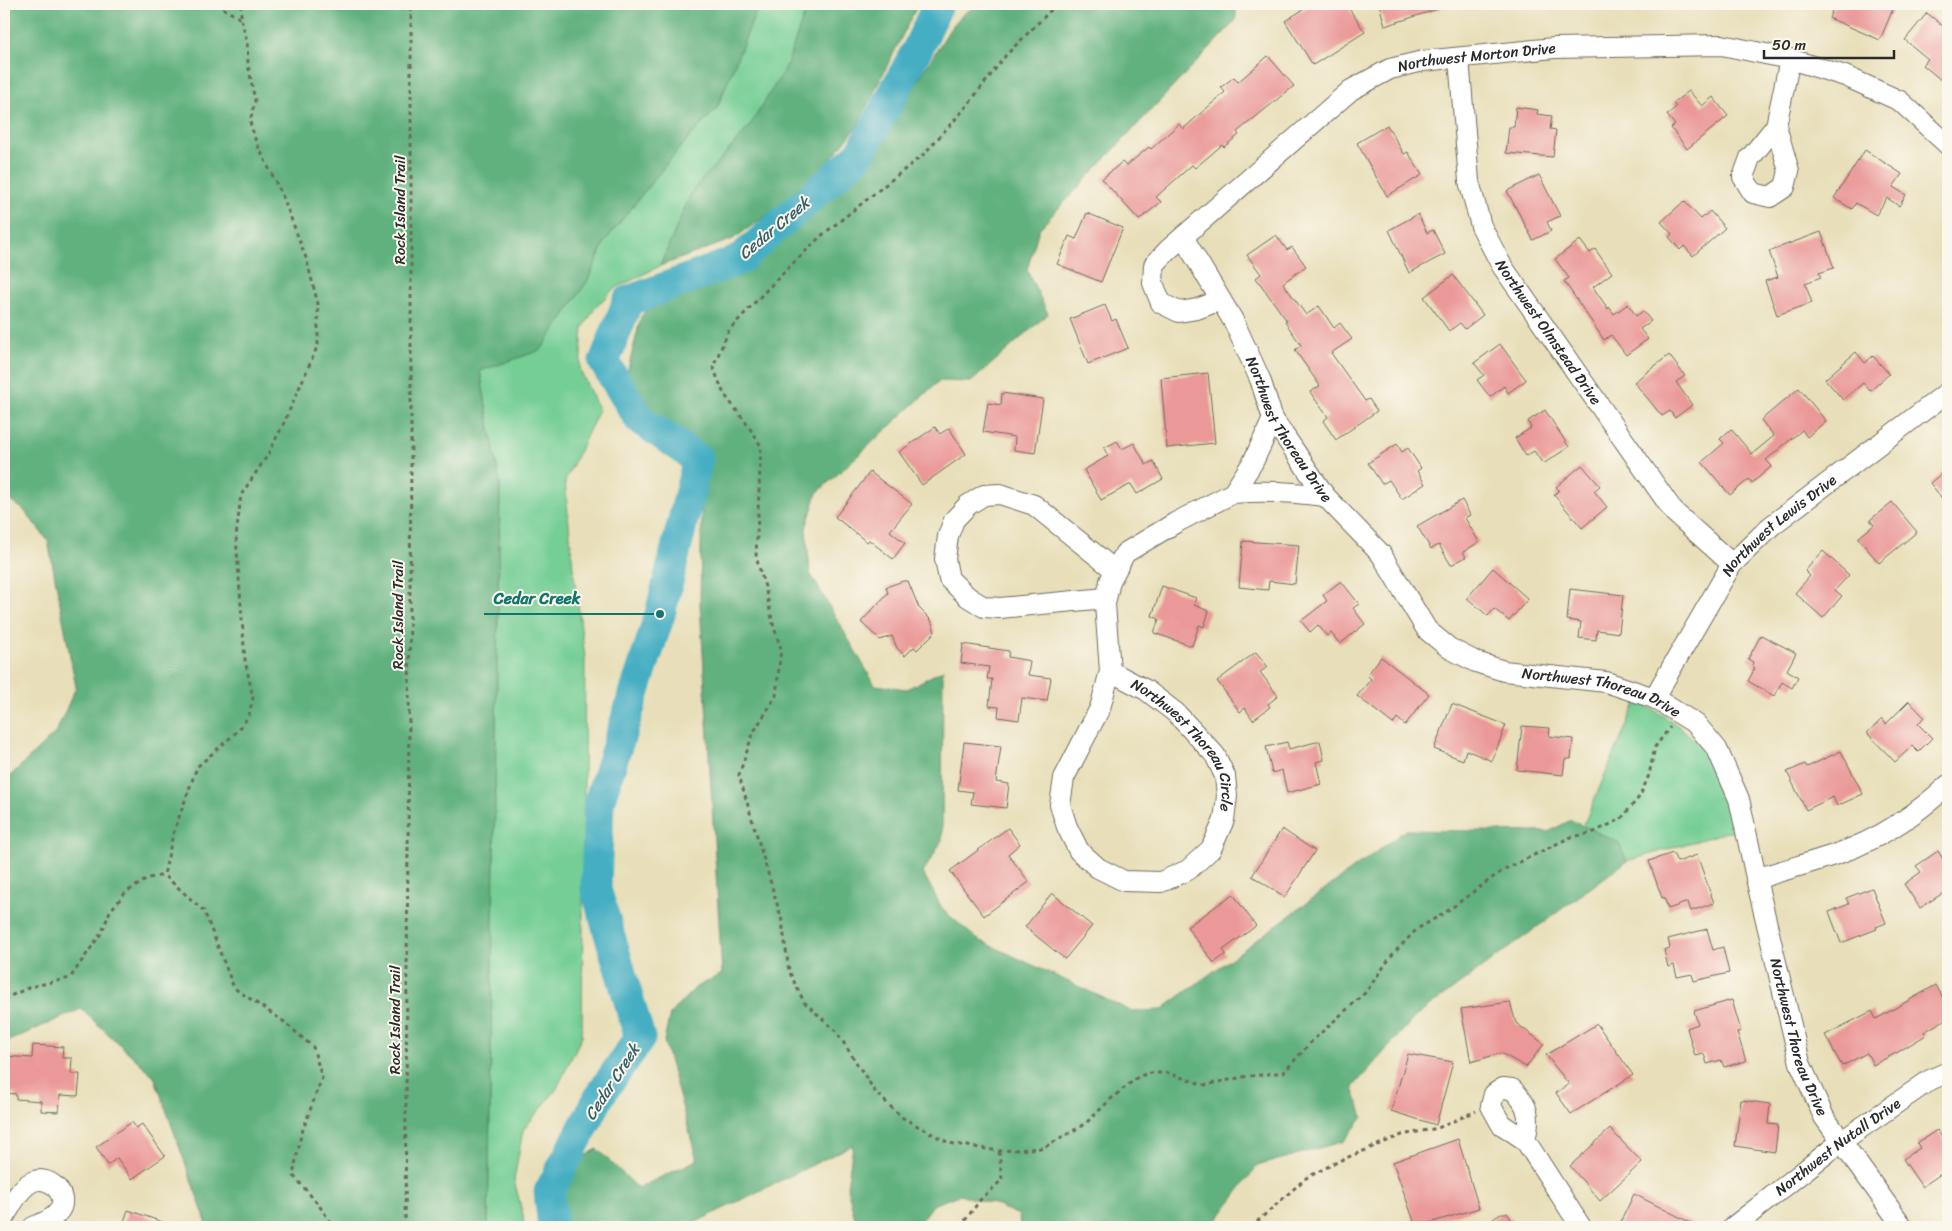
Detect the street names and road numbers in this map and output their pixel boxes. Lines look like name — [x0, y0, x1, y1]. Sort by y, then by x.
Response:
street label: Northwest Morton Drive — [1395, 35, 1557, 80]
street label: Rock Island Trail — [387, 155, 413, 264]
street label: Northwest Olmstead Drive — [1488, 255, 1609, 411]
street label: Northwest Thoreau Drive — [1238, 352, 1338, 509]
street label: Northwest Lewis Drive — [1715, 467, 1842, 581]
street label: Rock Island Trail — [385, 560, 411, 669]
street label: Northwest Thoreau Drive — [1521, 660, 1686, 725]
street label: Northwest Thoreau Circle — [1126, 671, 1240, 813]
street label: Northwest Thoreau Drive — [1762, 955, 1835, 1121]
street label: Rock Island Trail — [382, 965, 408, 1074]
street label: Northwest Nutall Drive — [1769, 1091, 1906, 1203]

